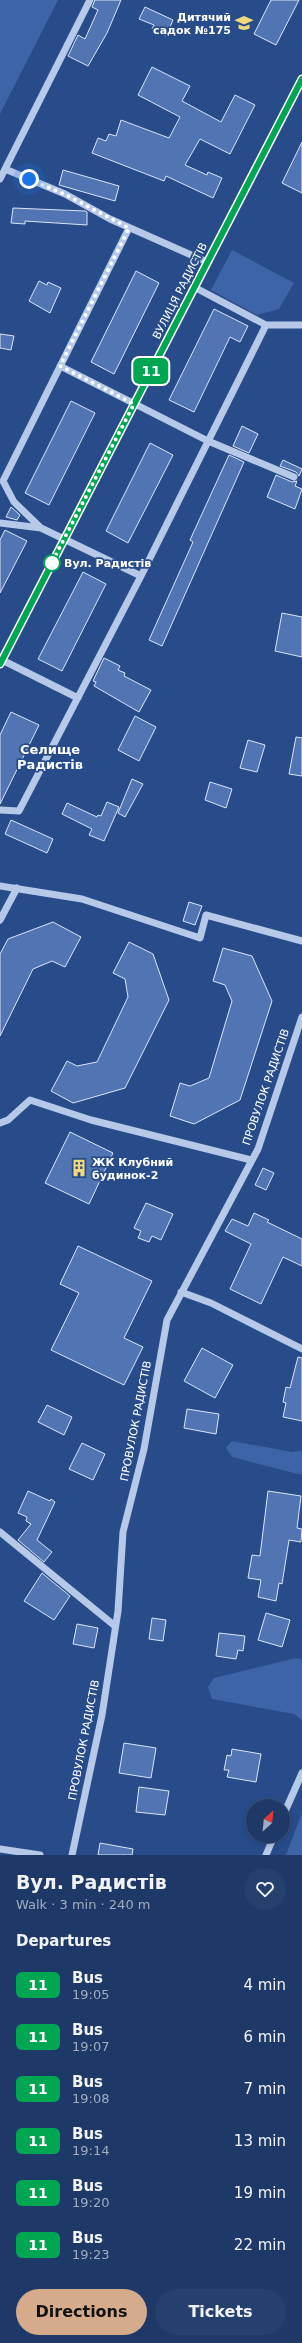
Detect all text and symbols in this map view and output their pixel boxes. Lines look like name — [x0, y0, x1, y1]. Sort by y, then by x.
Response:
place label: Дитячий садок №175 — [153, 11, 231, 37]
school or university icon: Дитячий садок №175 — [234, 13, 254, 33]
your location — [19, 169, 39, 189]
street label: ВУЛИЦЯ РАДИСТІВ — [150, 241, 210, 341]
line badge: 11 — [133, 358, 169, 384]
text: 11 — [141, 363, 161, 379]
marker: Вул. Радистів — [43, 554, 61, 572]
place label: Вул. Радистів — [64, 557, 151, 570]
district label: Селище Радистів — [17, 742, 83, 772]
street label: ПРОВУЛОК РАДИСТІВ — [240, 1027, 292, 1147]
place label: ЖК Клубний будинок-2 — [92, 1156, 173, 1182]
building icon: ЖК Клубний будинок-2 — [69, 1158, 89, 1178]
street label: ПРОВУЛОК РАДИСТІВ — [118, 1360, 154, 1482]
street label: ПРОВУЛОК РАДИСТІВ — [66, 1679, 102, 1801]
north arrow — [246, 1799, 290, 1843]
map controls — [246, 1799, 290, 1843]
button: heart — [244, 1868, 286, 1910]
text: Вул. Радистів — [16, 1871, 167, 1893]
text: Walk · 3 min · 240 m — [16, 1897, 150, 1912]
text: Departures — [16, 1932, 111, 1950]
text: Bus — [72, 1969, 103, 1987]
text: 4 min — [243, 1976, 286, 1994]
text: 11 — [28, 1977, 48, 1993]
text: 19:05 — [72, 1987, 109, 2002]
text: Bus — [72, 2021, 103, 2039]
text: 6 min — [243, 2028, 286, 2046]
text: 11 — [28, 2029, 48, 2045]
text: 19:07 — [72, 2039, 109, 2054]
text: Bus — [72, 2073, 103, 2091]
text: 7 min — [243, 2080, 286, 2098]
text: 11 — [28, 2081, 48, 2097]
text: 19:08 — [72, 2091, 109, 2106]
text: Bus — [72, 2125, 103, 2143]
text: 13 min — [234, 2132, 286, 2150]
text: 11 — [28, 2133, 48, 2149]
text: 19:14 — [72, 2143, 109, 2158]
text: Bus — [72, 2177, 103, 2195]
text: 19 min — [234, 2184, 286, 2202]
text: 11 — [28, 2185, 48, 2201]
text: 19:20 — [72, 2195, 109, 2210]
text: Bus — [72, 2229, 103, 2247]
text: 22 min — [234, 2236, 286, 2254]
text: 11 — [28, 2237, 48, 2253]
text: 19:23 — [72, 2247, 109, 2262]
button: Directions — [16, 2289, 147, 2335]
button: Tickets — [155, 2289, 286, 2335]

